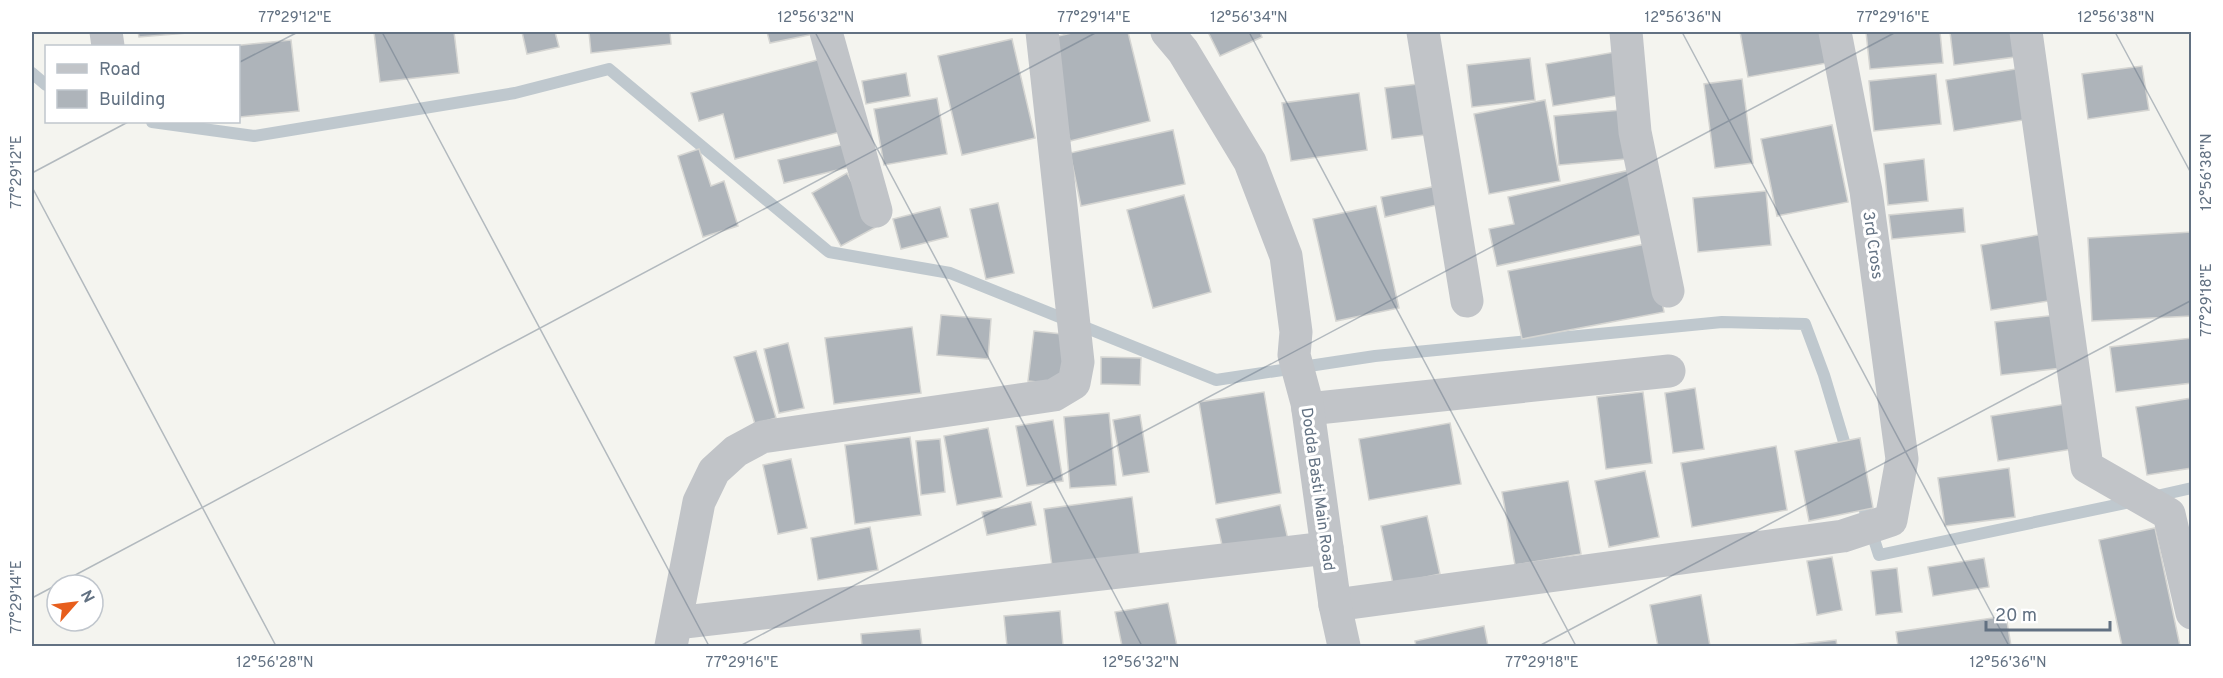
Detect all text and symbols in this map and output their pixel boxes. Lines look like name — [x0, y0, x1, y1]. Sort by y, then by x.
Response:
text: 77°29'12"E — [258, 9, 332, 28]
text: 12°56'32"N — [778, 9, 854, 28]
text: 77°29'14"E — [1057, 9, 1131, 28]
text: 12°56'34"N — [1210, 9, 1288, 28]
text: 12°56'36"N — [1644, 9, 1722, 28]
text: 77°29'16"E — [1856, 9, 1930, 28]
text: 12°56'38"N — [2077, 9, 2155, 28]
legend — [45, 45, 240, 123]
text: Road — [99, 59, 141, 82]
text: Building — [99, 89, 165, 112]
text: 12°56'38"N — [2198, 133, 2217, 211]
text: 77°29'12"E — [8, 135, 27, 209]
street label: 3rd Cross — [1857, 210, 1887, 280]
text: 77°29'18"E — [2198, 263, 2217, 337]
street label: Dodda Basti Main Road — [1296, 406, 1338, 572]
text: 77°29'14"E — [8, 560, 27, 634]
north arrow — [45, 573, 105, 633]
text: N — [75, 587, 98, 607]
scale bar — [1986, 594, 2110, 632]
text: 20 m — [1995, 605, 2037, 628]
text: 12°56'28"N — [236, 654, 314, 673]
text: 77°29'16"E — [705, 654, 779, 673]
text: 12°56'32"N — [1103, 654, 1179, 673]
text: 77°29'18"E — [1505, 654, 1579, 673]
text: 12°56'36"N — [1969, 654, 2047, 673]

